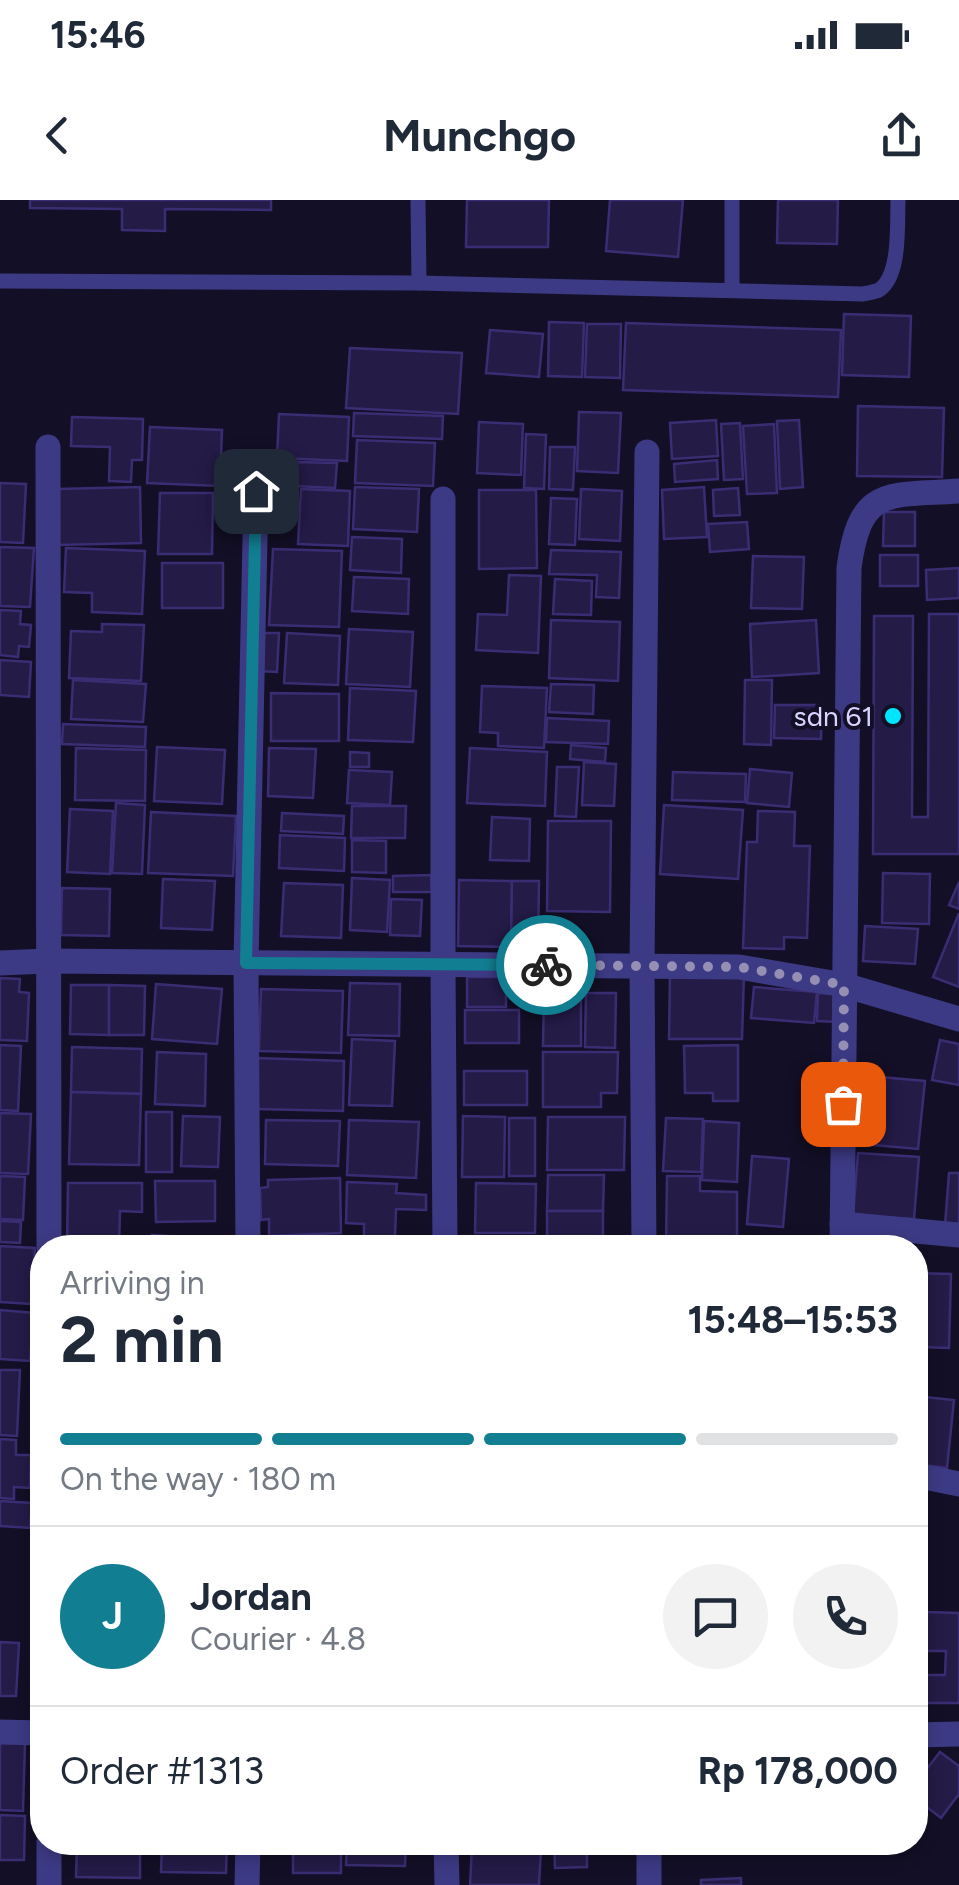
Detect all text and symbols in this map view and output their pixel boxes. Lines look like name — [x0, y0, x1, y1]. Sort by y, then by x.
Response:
text: 15:46 — [50, 12, 146, 58]
icon: back — [30, 108, 85, 163]
text: Munchgo — [383, 108, 576, 162]
icon: share — [874, 108, 929, 163]
pin — [214, 449, 299, 534]
icon: home — [229, 464, 284, 519]
place label: sdn 61 — [794, 699, 873, 733]
marker: sdn 61 — [882, 705, 904, 727]
courier — [496, 915, 596, 1015]
icon: bike — [519, 938, 574, 993]
pin — [801, 1062, 886, 1147]
icon: bag — [816, 1077, 871, 1132]
text: Arriving in — [60, 1264, 205, 1302]
text: 15:48–15:53 — [687, 1297, 898, 1343]
text: 2 min — [60, 1300, 224, 1378]
text: On the way · 180 m — [60, 1460, 336, 1498]
button: chat — [663, 1564, 768, 1669]
button: phone — [793, 1564, 898, 1669]
text: Jordan — [190, 1574, 312, 1620]
text: J — [102, 1593, 123, 1639]
text: Courier · 4.8 — [190, 1620, 366, 1658]
text: Order #1313 — [60, 1748, 264, 1794]
text: Rp 178,000 — [698, 1748, 898, 1794]

